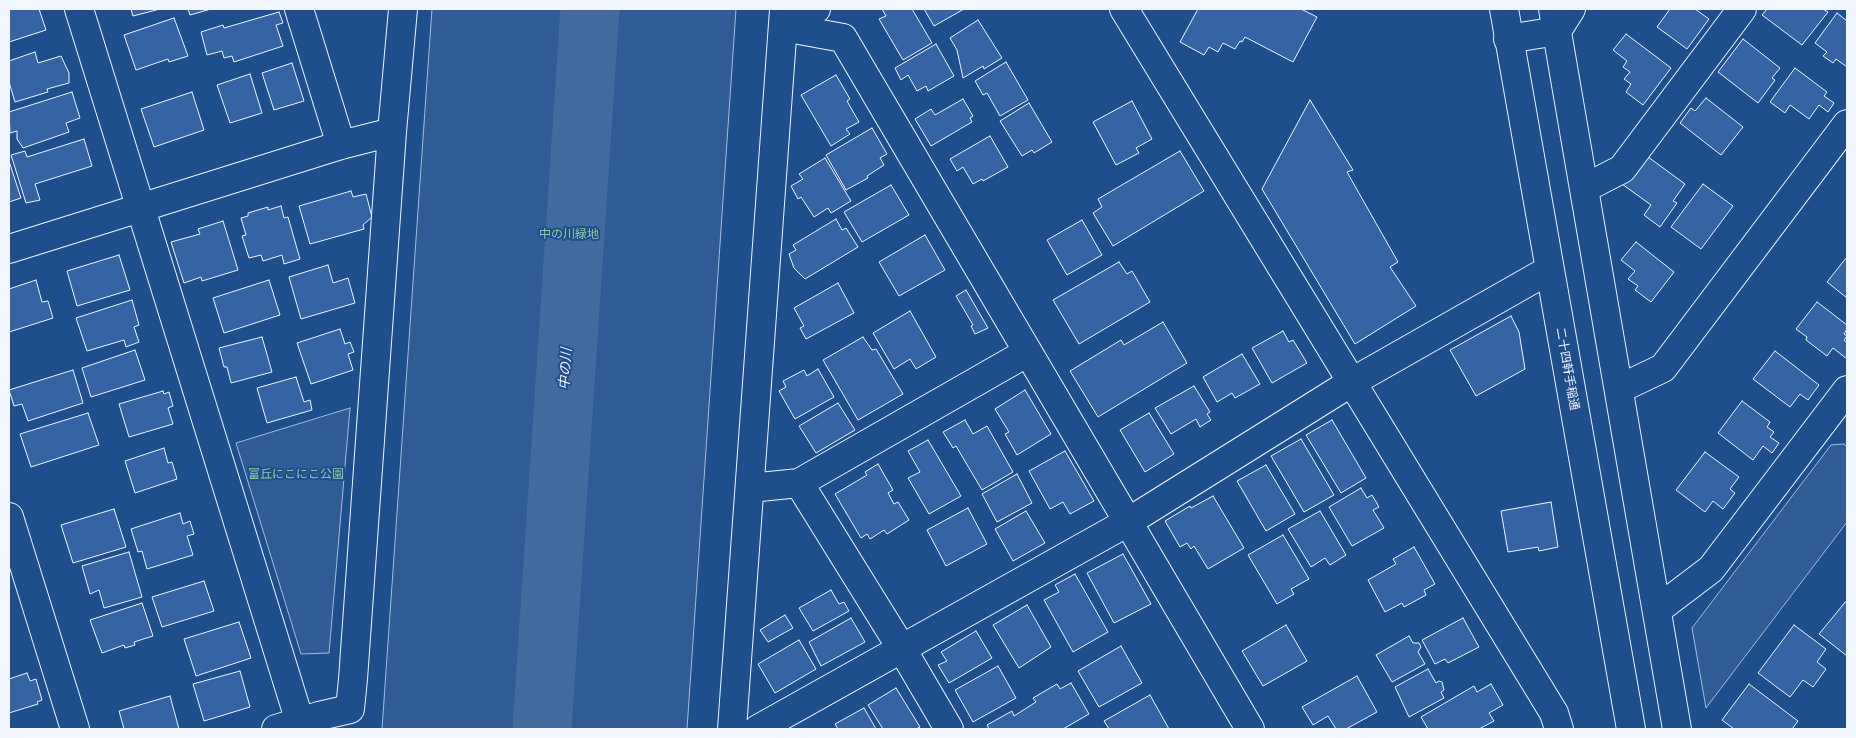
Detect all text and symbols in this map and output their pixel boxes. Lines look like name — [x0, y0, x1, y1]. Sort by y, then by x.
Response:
park label: 中の川緑地 — [539, 228, 599, 242]
street label: 二十四軒手稲通 — [1553, 326, 1581, 412]
water label: 中の川 — [556, 347, 576, 391]
park label: 富丘にこにこ公園 — [248, 468, 344, 482]

